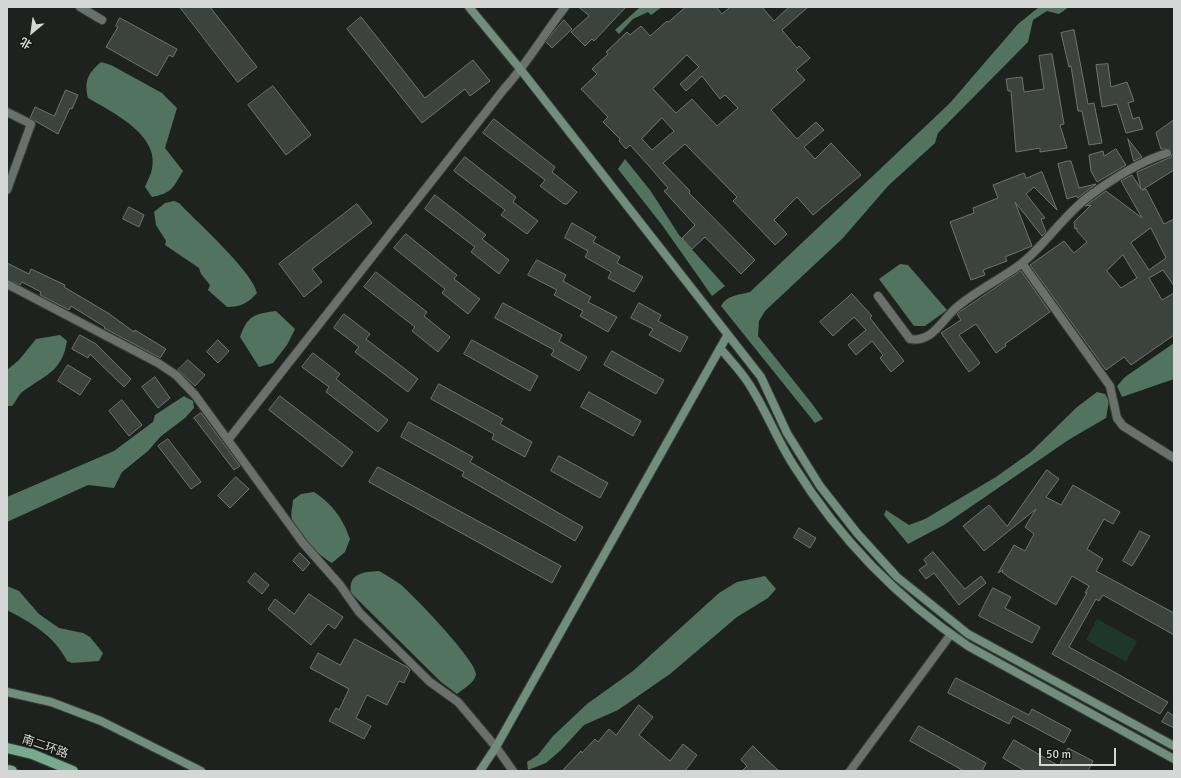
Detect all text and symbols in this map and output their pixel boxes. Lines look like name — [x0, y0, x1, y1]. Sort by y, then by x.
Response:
north arrow — [12, 12, 52, 52]
text: 北 — [18, 35, 34, 51]
street label: 南二环路 — [20, 732, 70, 762]
scale bar — [1041, 740, 1118, 766]
text: 50 m — [1046, 747, 1071, 762]

